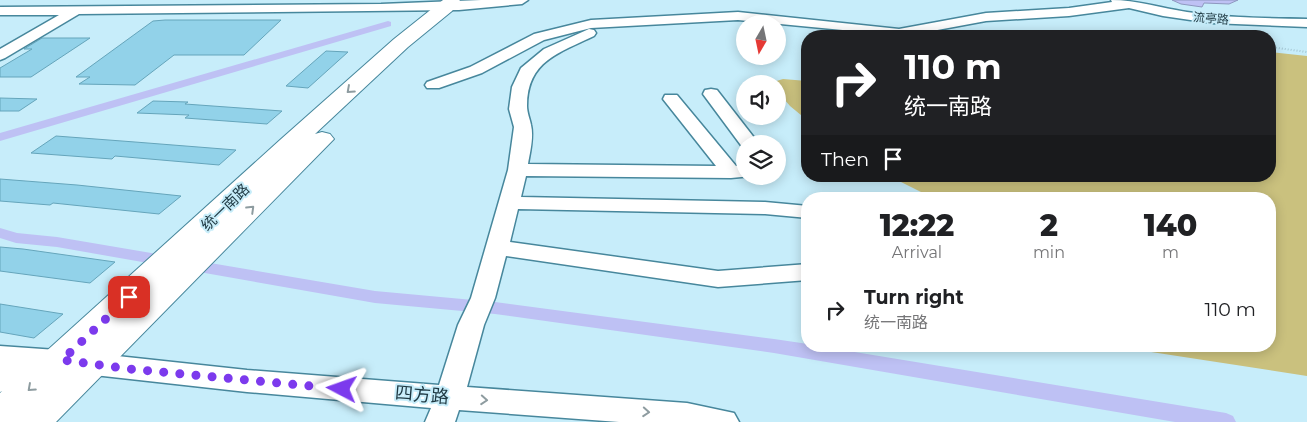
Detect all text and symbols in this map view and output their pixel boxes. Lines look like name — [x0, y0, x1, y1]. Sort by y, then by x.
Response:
street label: 流亭路 — [1192, 9, 1230, 27]
north arrow — [736, 15, 786, 65]
map controls — [736, 15, 786, 185]
text: 110 m — [904, 45, 1002, 88]
icon: right — [821, 50, 886, 115]
button: sound — [736, 75, 786, 125]
one-way arrow — [346, 84, 355, 93]
text: 统一南路 — [904, 93, 992, 120]
button: layers — [736, 135, 786, 185]
icon: arrive — [879, 145, 907, 173]
text: Then — [821, 148, 869, 171]
street label: 统一南路 — [197, 179, 253, 235]
one-way arrow — [245, 206, 254, 215]
text: 12:22 — [880, 207, 954, 244]
text: 2 — [1040, 207, 1058, 244]
text: 140 — [1144, 207, 1197, 244]
text: Arrival — [892, 243, 942, 262]
text: min — [1033, 243, 1065, 262]
text: m — [1162, 243, 1179, 262]
pin — [108, 276, 150, 318]
icon: arrive — [115, 283, 143, 311]
text: Turn right — [864, 286, 964, 309]
icon: right — [821, 296, 849, 324]
text: 110 m — [1205, 298, 1256, 321]
text: 统一南路 — [864, 313, 928, 332]
position arrow — [315, 362, 367, 414]
one-way arrow — [27, 382, 36, 391]
street label: 四方路 — [394, 382, 450, 408]
one-way arrow — [480, 394, 488, 405]
one-way arrow — [642, 407, 650, 418]

